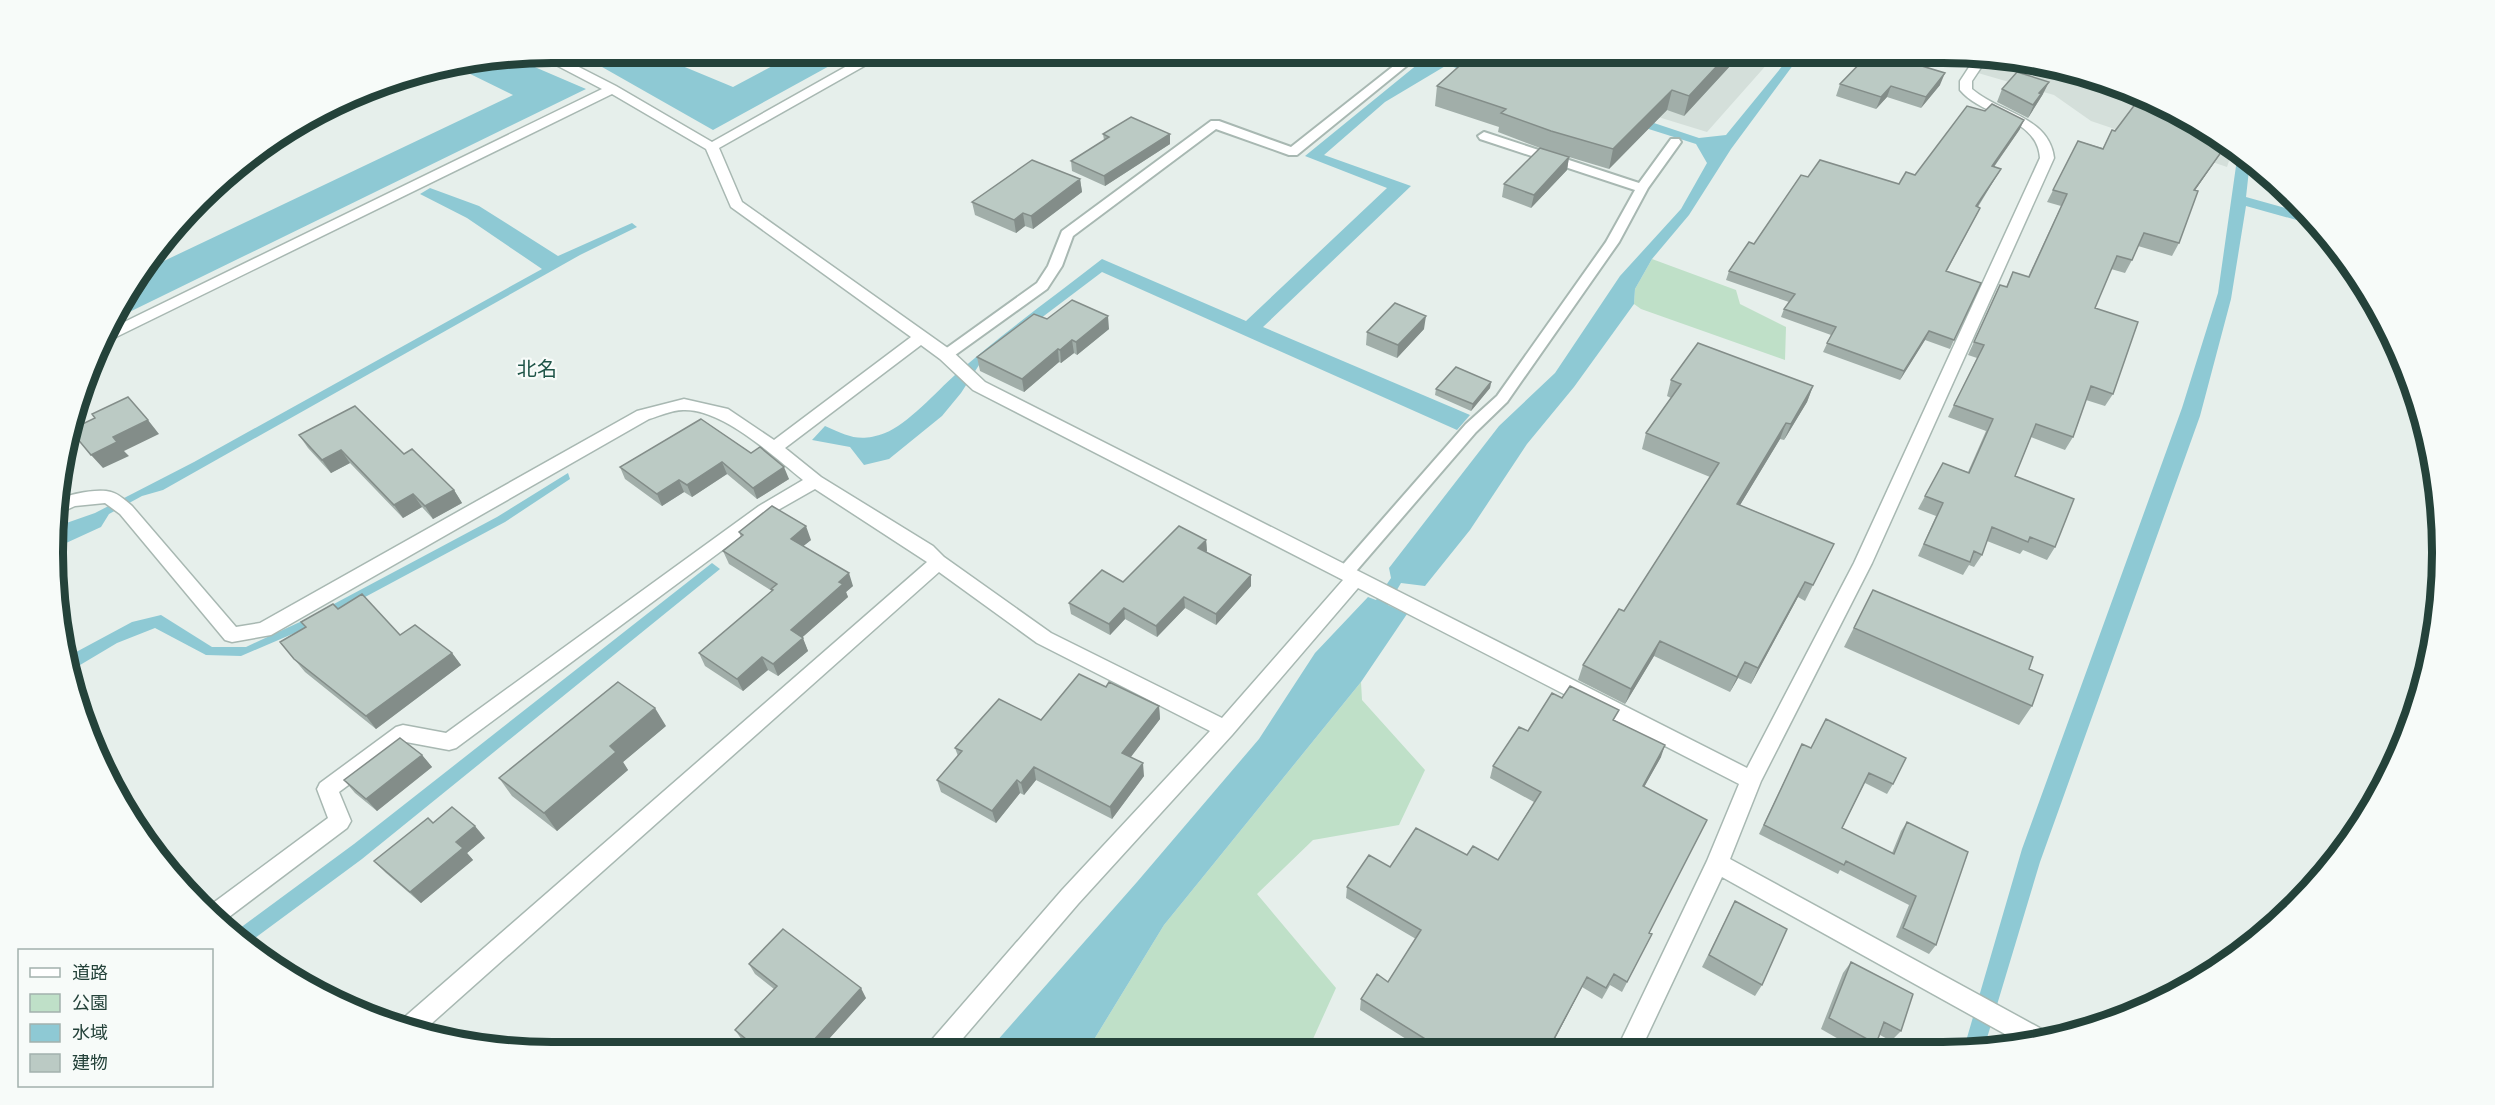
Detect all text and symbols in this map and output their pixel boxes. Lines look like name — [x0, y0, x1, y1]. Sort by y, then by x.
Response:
district label: 北名 — [517, 356, 557, 384]
legend — [18, 949, 213, 1087]
text: 道路 — [72, 961, 108, 986]
text: 公園 — [72, 991, 108, 1016]
text: 水域 — [72, 1021, 108, 1046]
text: 建物 — [72, 1051, 108, 1076]

